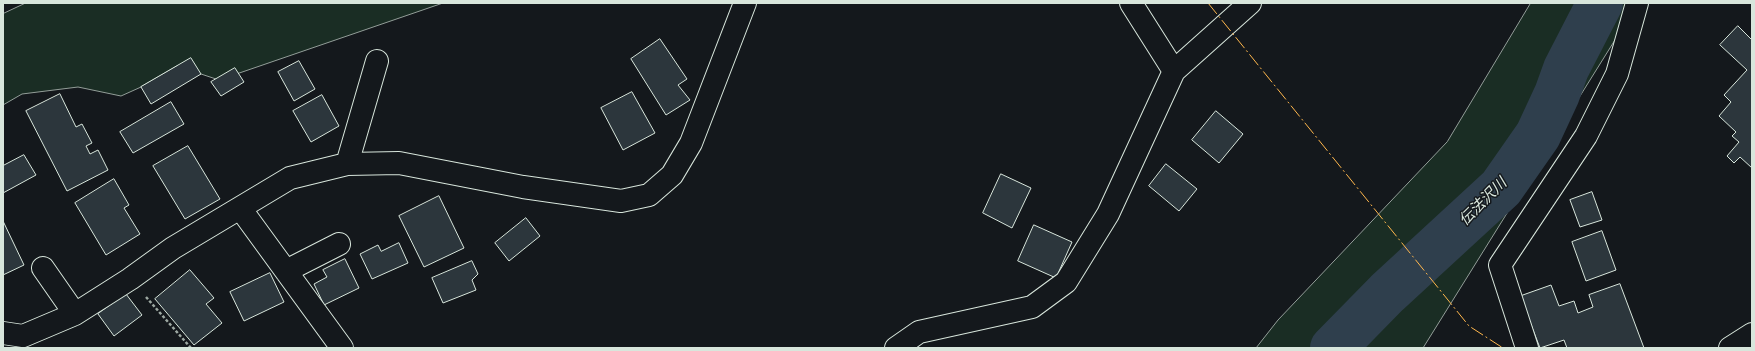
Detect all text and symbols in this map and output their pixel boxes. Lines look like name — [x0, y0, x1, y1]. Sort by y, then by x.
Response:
water label: 伝法沢川 — [1455, 174, 1511, 230]

